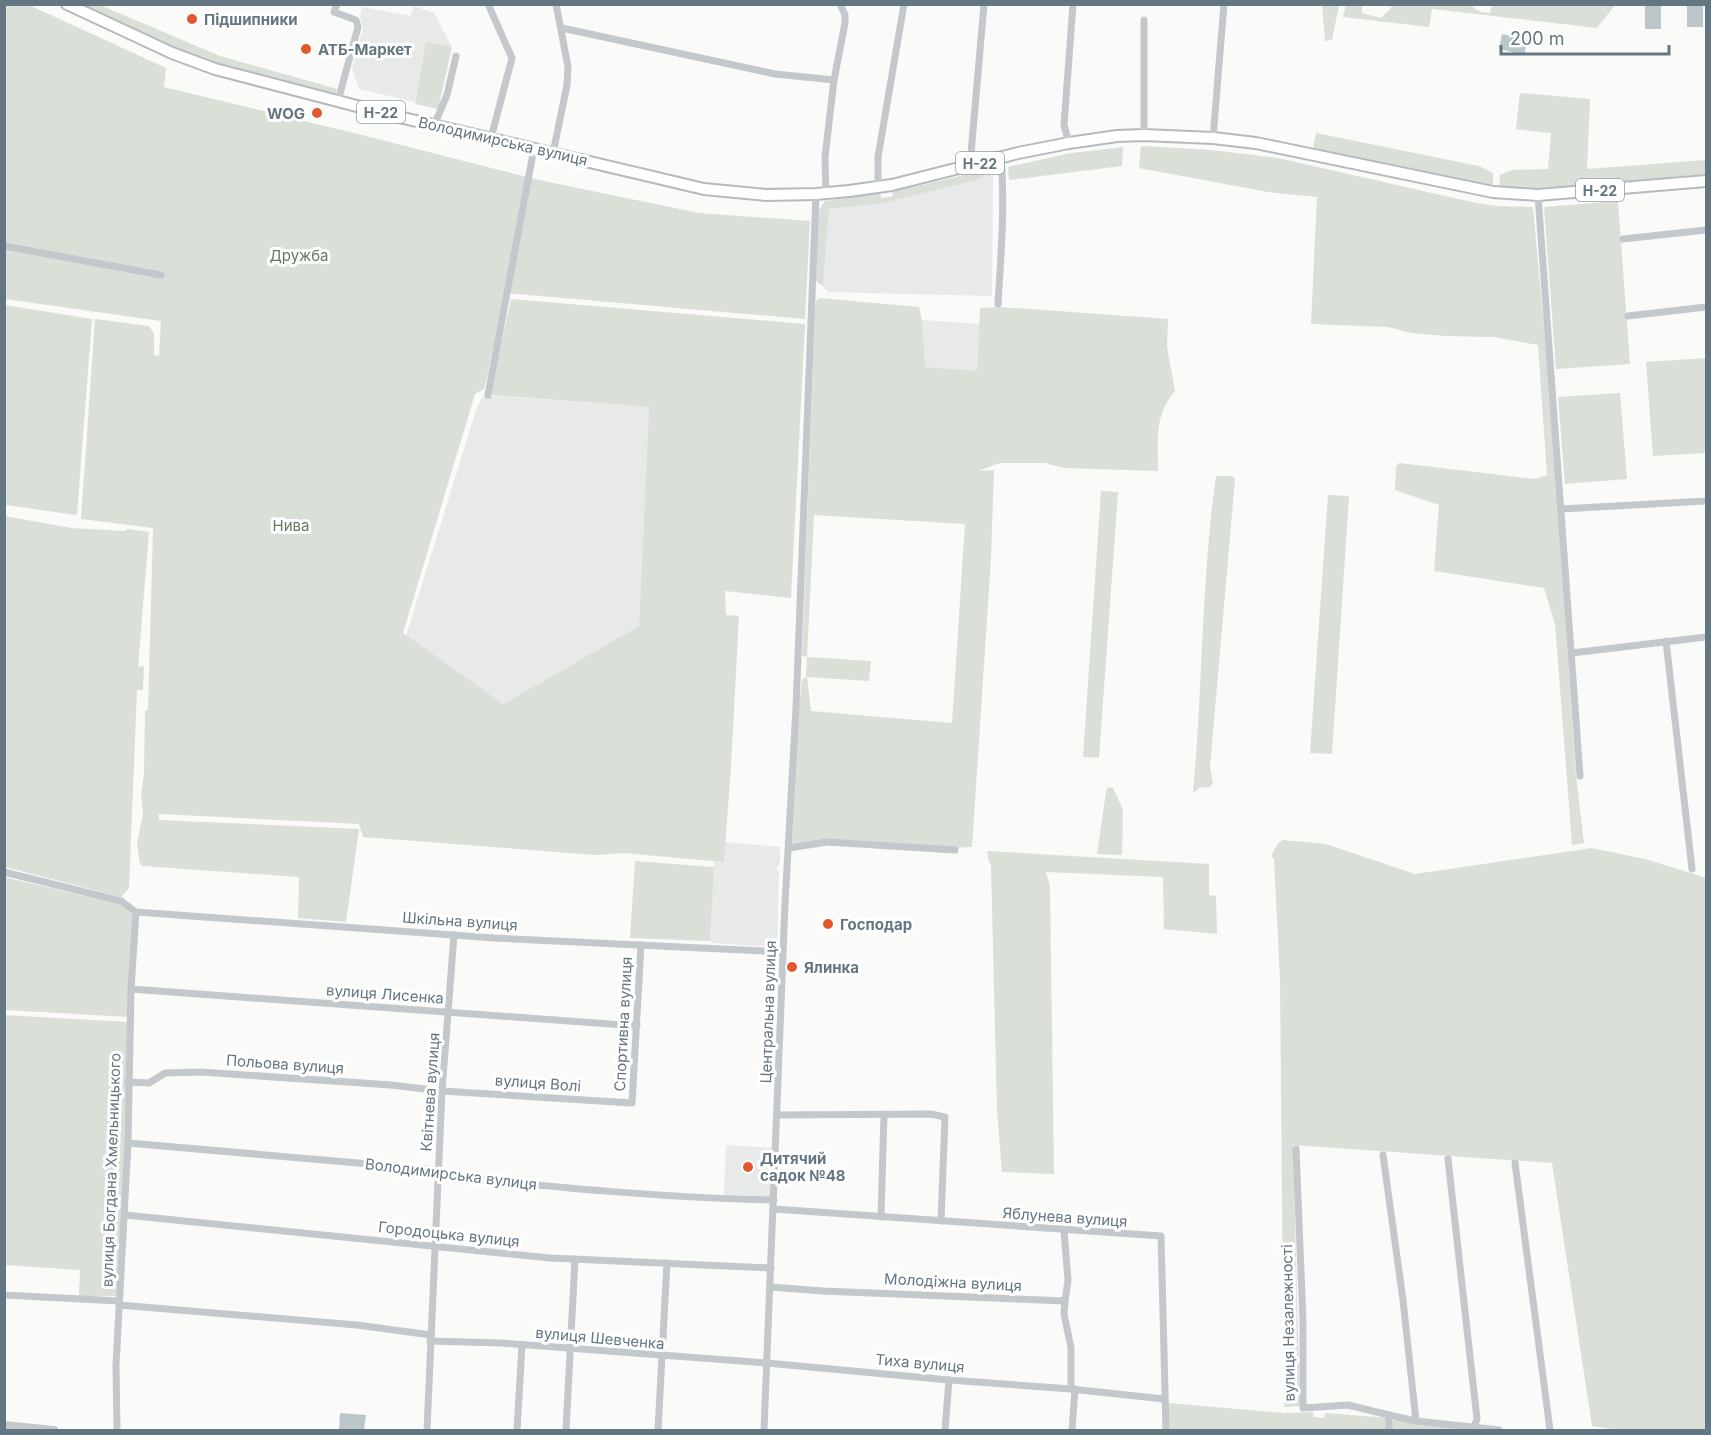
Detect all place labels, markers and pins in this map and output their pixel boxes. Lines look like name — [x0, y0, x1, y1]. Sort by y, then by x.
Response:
place label: Підшипники — [204, 10, 298, 29]
marker: Підшипники — [185, 12, 199, 26]
place label: АТБ-Маркет — [318, 40, 412, 59]
marker: АТБ-Маркет — [299, 42, 313, 56]
place label: WOG — [267, 104, 305, 123]
marker: WOG — [310, 106, 324, 120]
place label: Господар — [840, 915, 912, 934]
marker: Господар — [821, 917, 835, 931]
place label: Ялинка — [804, 958, 859, 977]
marker: Ялинка — [785, 960, 799, 974]
place label: Дитячий садок №48 — [760, 1149, 846, 1185]
marker: Дитячий садок №48 — [741, 1160, 755, 1174]

